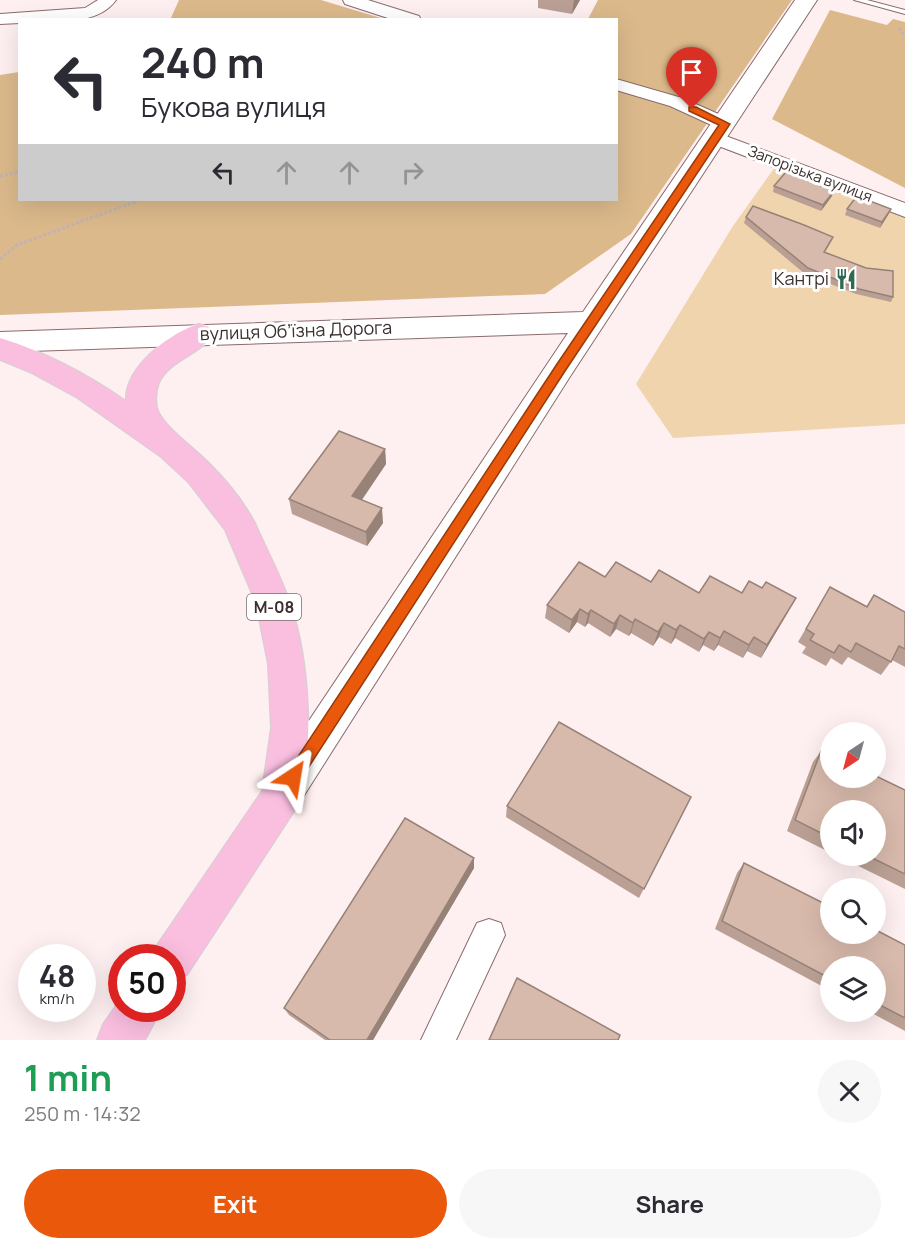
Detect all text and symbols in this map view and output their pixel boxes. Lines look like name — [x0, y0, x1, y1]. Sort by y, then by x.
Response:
text: 240 m — [141, 33, 265, 91]
icon: left — [42, 42, 120, 120]
pin — [666, 47, 717, 109]
icon: arrive — [675, 56, 708, 89]
text: Букова вулиця — [141, 88, 326, 125]
street label: Запорізька вулиця — [745, 140, 875, 207]
icon: left — [207, 156, 240, 189]
icon: ahead — [270, 156, 303, 189]
icon: ahead — [333, 156, 366, 189]
icon: right — [396, 156, 429, 189]
place label: Кантрі — [774, 266, 829, 290]
restaurant icon: Кантрі — [834, 267, 858, 291]
street label: вулиця Обʼїзна Дорога — [199, 315, 392, 345]
road number: М-08 — [247, 594, 301, 620]
north arrow — [820, 722, 886, 788]
map controls — [820, 722, 886, 1022]
position arrow — [261, 745, 325, 809]
button: sound — [820, 800, 886, 866]
button: search — [820, 878, 886, 944]
speed limit sign: 50 — [108, 944, 186, 1022]
text: 48 — [39, 955, 75, 996]
button: layers — [820, 956, 886, 1022]
text: km/h — [40, 988, 74, 1009]
text: 1 min — [24, 1053, 112, 1102]
button: close — [818, 1060, 881, 1123]
text: 250 m · 14:32 — [24, 1100, 141, 1127]
button: Exit — [24, 1169, 447, 1238]
button: Share — [459, 1169, 881, 1238]

